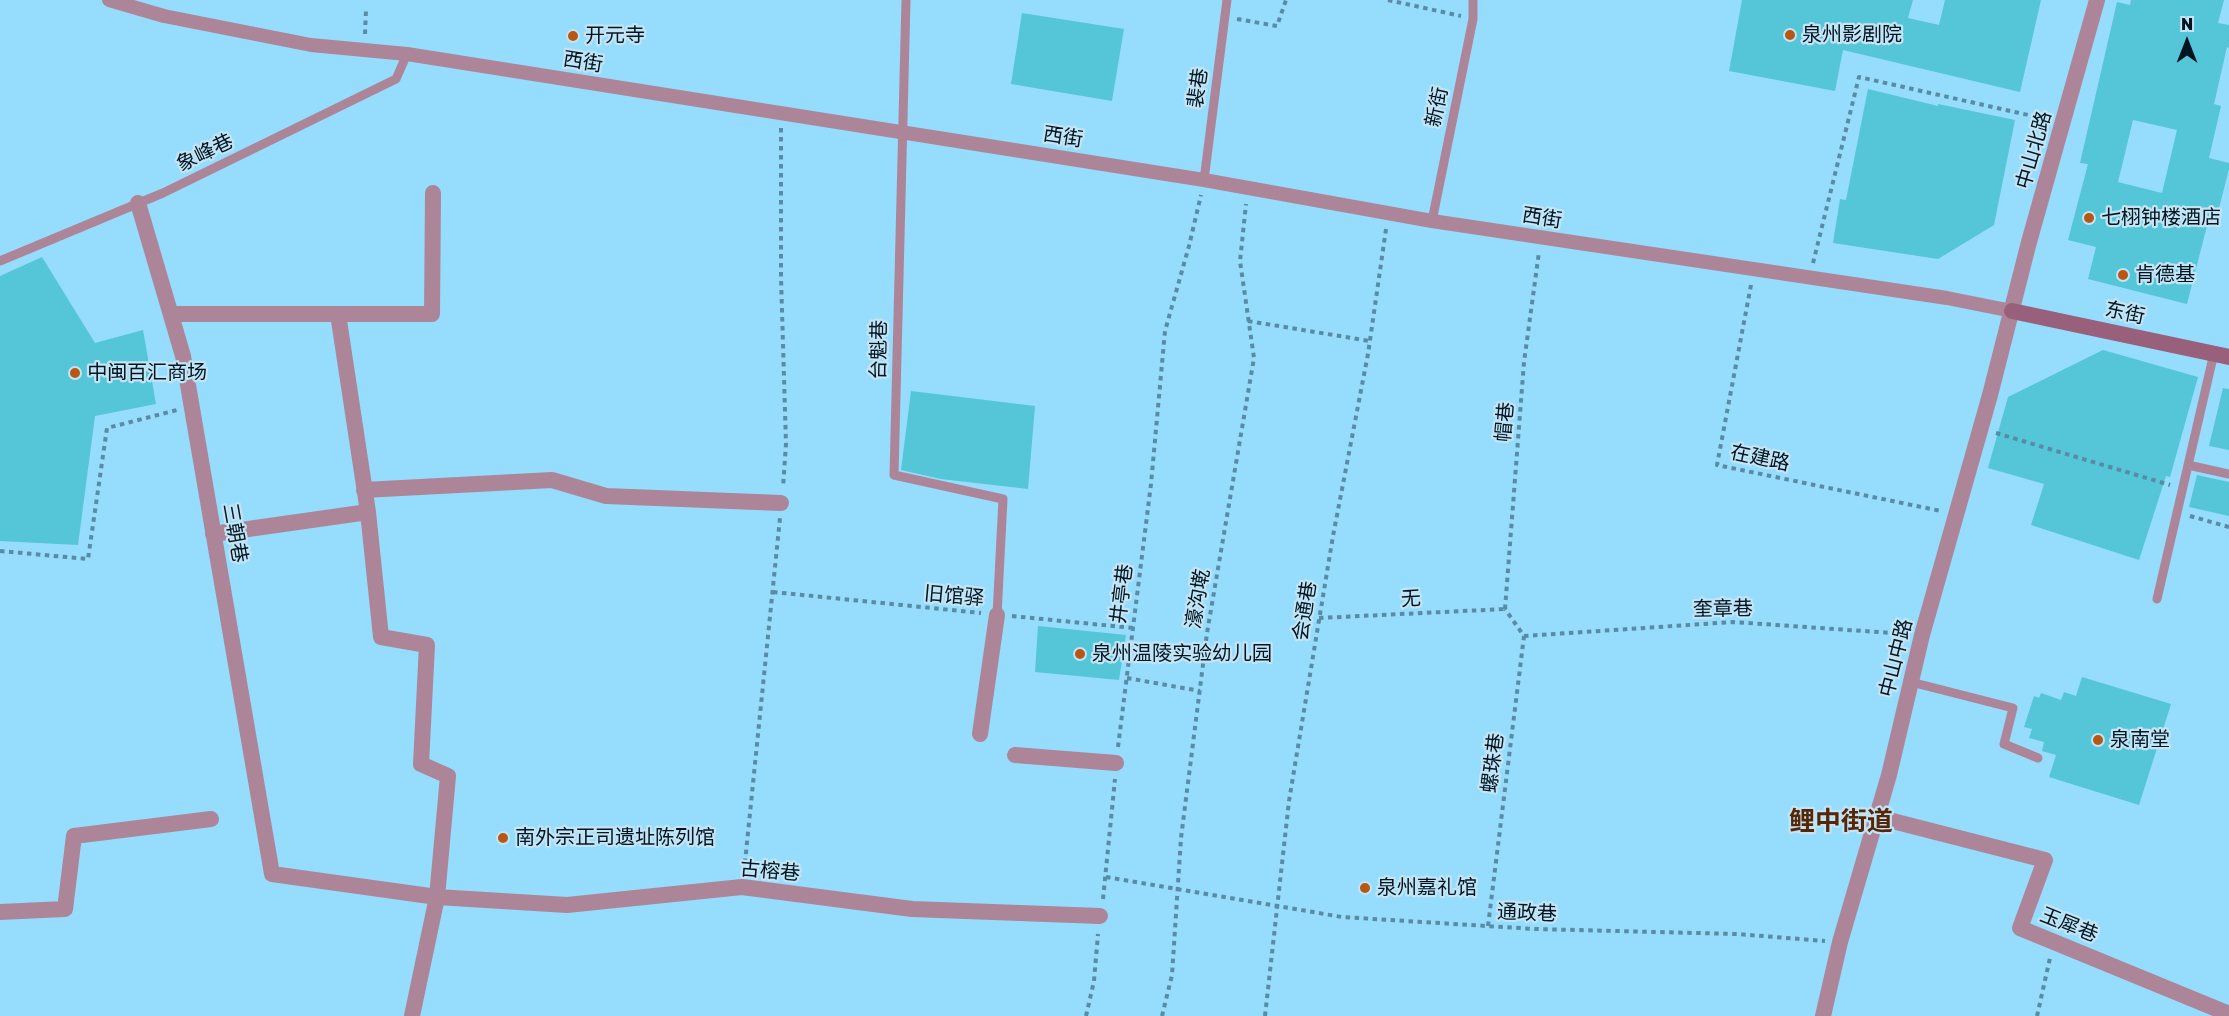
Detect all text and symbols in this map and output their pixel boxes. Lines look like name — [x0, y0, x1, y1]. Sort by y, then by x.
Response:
north arrow — [2157, 12, 2217, 72]
text: N — [2181, 14, 2193, 34]
place label: 泉州影剧院 — [1802, 23, 1902, 47]
place label: 开元寺 — [585, 24, 645, 48]
marker: 泉州影剧院 — [1783, 28, 1797, 42]
marker: 开元寺 — [566, 29, 580, 43]
street label: 西街 — [561, 47, 605, 77]
street label: 裴巷 — [1183, 67, 1213, 109]
street label: 新街 — [1421, 85, 1453, 129]
street label: 中山北路 — [2011, 108, 2057, 192]
street label: 西街 — [1041, 122, 1085, 152]
street label: 象峰巷 — [173, 129, 237, 177]
street label: 西街 — [1520, 203, 1564, 233]
place label: 七栩钟楼酒店 — [2101, 206, 2221, 230]
marker: 七栩钟楼酒店 — [2082, 211, 2096, 225]
place label: 肯德基 — [2135, 263, 2195, 287]
marker: 肯德基 — [2116, 268, 2130, 282]
street label: 东街 — [2103, 297, 2147, 329]
street label: 台魁巷 — [866, 320, 892, 380]
place label: 中闽百汇商场 — [87, 361, 207, 385]
marker: 中闽百汇商场 — [68, 366, 82, 380]
street label: 帽巷 — [1491, 401, 1519, 443]
street label: 在建路 — [1728, 440, 1792, 476]
street label: 三朝巷 — [218, 501, 252, 565]
street label: 井亭巷 — [1106, 563, 1138, 625]
street label: 濠沟墘 — [1181, 567, 1215, 631]
street label: 会通巷 — [1288, 579, 1322, 643]
street label: 旧馆驿 — [923, 581, 985, 611]
street label: 无 — [1400, 586, 1422, 612]
street label: 奎章巷 — [1693, 596, 1753, 622]
street label: 中山中路 — [1875, 616, 1917, 700]
place label: 泉州温陵实验幼儿园 — [1092, 642, 1272, 666]
marker: 泉州温陵实验幼儿园 — [1073, 647, 1087, 661]
place label: 泉南堂 — [2110, 728, 2170, 752]
street label: 螺珠巷 — [1477, 732, 1509, 794]
marker: 泉南堂 — [2091, 733, 2105, 747]
district label: 鲤中街道 — [1789, 806, 1893, 838]
place label: 南外宗正司遗址陈列馆 — [515, 826, 715, 850]
marker: 南外宗正司遗址陈列馆 — [496, 831, 510, 845]
street label: 古榕巷 — [739, 856, 801, 886]
place label: 泉州嘉礼馆 — [1377, 876, 1477, 900]
marker: 泉州嘉礼馆 — [1358, 881, 1372, 895]
street label: 通政巷 — [1497, 900, 1557, 926]
street label: 玉犀巷 — [2037, 903, 2101, 947]

